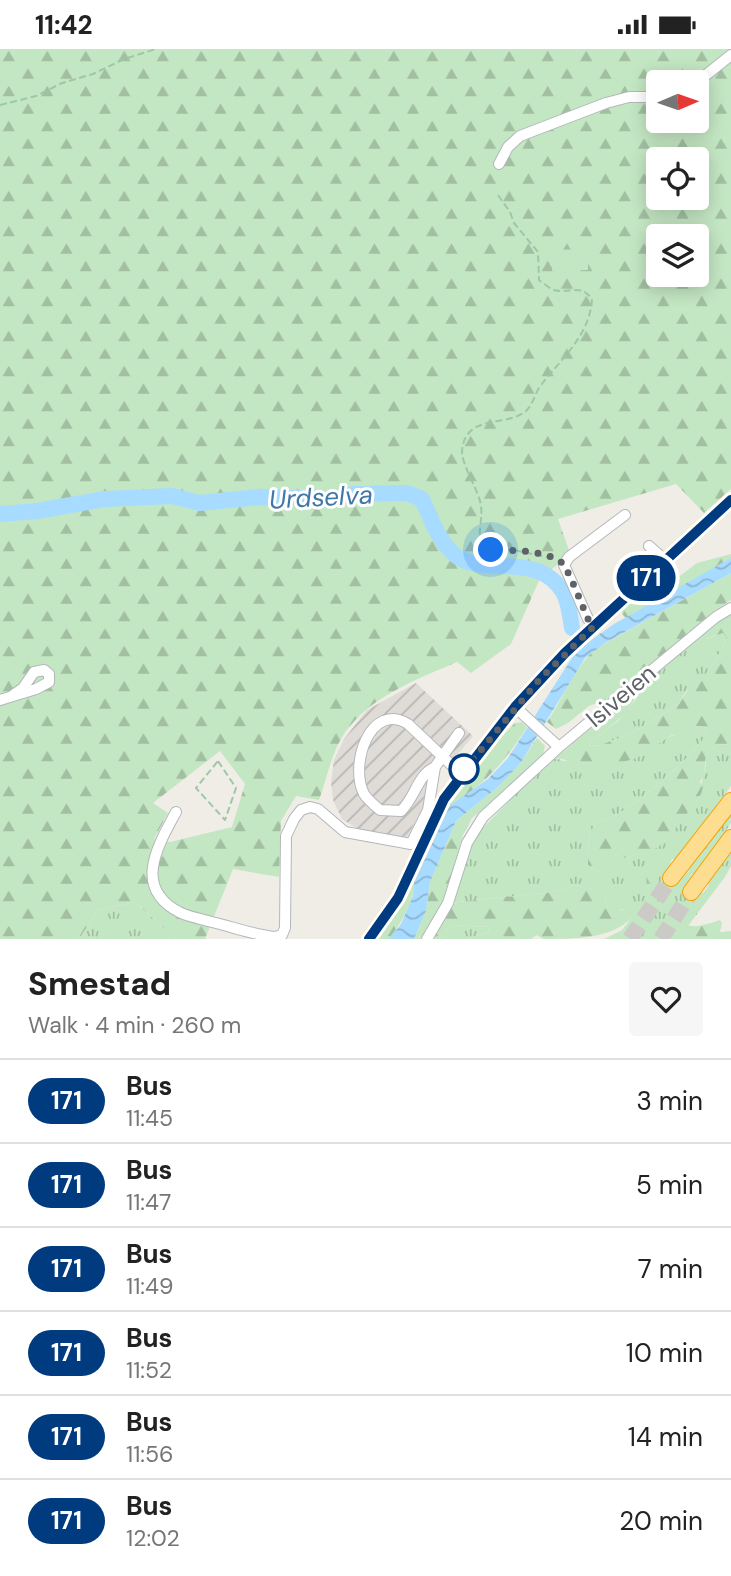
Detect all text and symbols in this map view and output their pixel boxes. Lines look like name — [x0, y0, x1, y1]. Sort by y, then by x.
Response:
text: 11:42 — [35, 8, 92, 42]
north arrow — [646, 70, 709, 133]
map controls — [646, 70, 709, 287]
button: locate — [646, 147, 709, 210]
button: layers — [646, 224, 709, 287]
water label: Urdselva — [268, 477, 374, 517]
your location — [473, 532, 508, 567]
line badge: 171 — [606, 555, 686, 601]
text: 171 — [631, 562, 661, 593]
street label: Isiveien — [579, 657, 662, 734]
unlabelled marker — [449, 754, 479, 784]
text: Smestad — [28, 962, 171, 1005]
button: heart — [629, 962, 703, 1036]
text: Walk · 4 min · 260 m — [28, 1010, 241, 1040]
text: Bus — [126, 1069, 172, 1103]
text: 3 min — [636, 1084, 703, 1118]
text: 171 — [51, 1085, 82, 1116]
text: 11:45 — [126, 1103, 173, 1133]
text: Bus — [126, 1153, 172, 1187]
text: 5 min — [636, 1168, 703, 1202]
text: 171 — [51, 1169, 82, 1200]
text: 11:47 — [126, 1187, 171, 1217]
text: Bus — [126, 1237, 172, 1271]
text: 7 min — [638, 1252, 703, 1286]
text: 171 — [51, 1253, 82, 1284]
text: 11:49 — [126, 1271, 173, 1301]
text: Bus — [126, 1321, 172, 1355]
text: 10 min — [626, 1336, 703, 1370]
text: 171 — [51, 1337, 82, 1368]
text: 11:52 — [126, 1355, 172, 1385]
text: Bus — [126, 1405, 172, 1439]
text: 14 min — [628, 1420, 703, 1454]
text: 171 — [51, 1421, 82, 1452]
text: 11:56 — [126, 1439, 173, 1469]
text: Bus — [126, 1489, 172, 1523]
text: 20 min — [619, 1504, 703, 1538]
text: 171 — [51, 1505, 82, 1536]
text: 12:02 — [126, 1523, 180, 1553]

